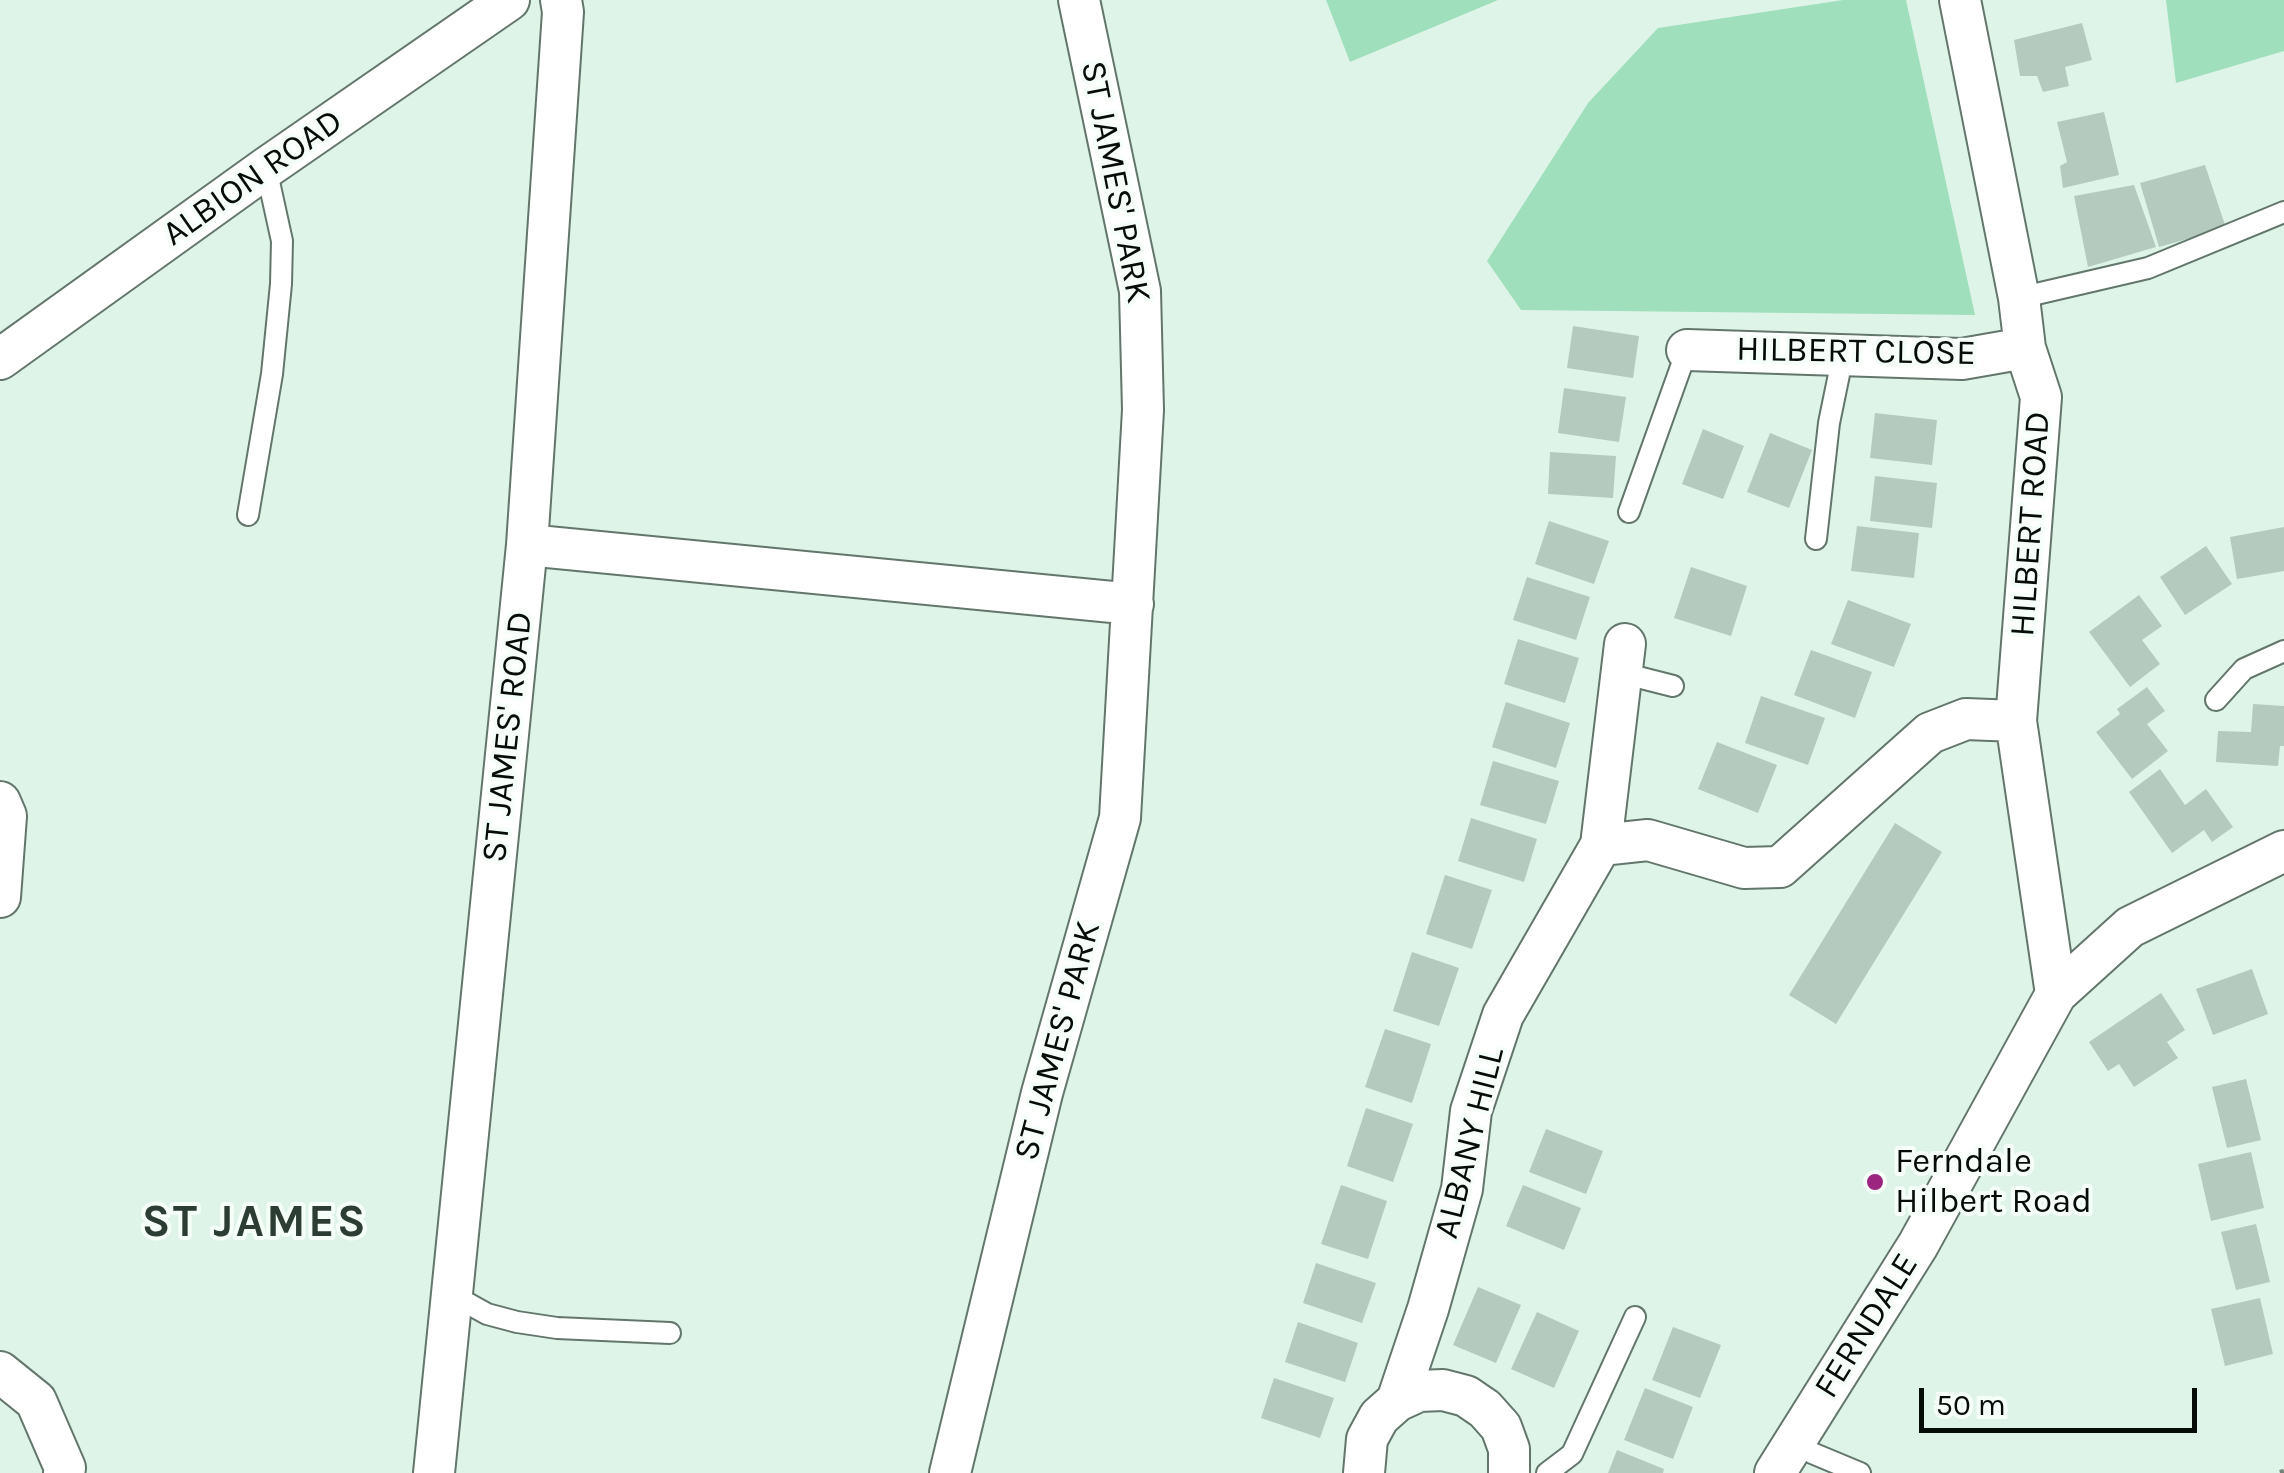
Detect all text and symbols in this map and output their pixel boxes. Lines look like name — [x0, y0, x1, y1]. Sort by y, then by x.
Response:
street label: ST JAMES' PARK — [1071, 57, 1159, 307]
street label: ALBION ROAD — [155, 101, 351, 255]
street label: HILBERT CLOSE — [1736, 329, 1976, 375]
street label: HILBERT ROAD — [2002, 410, 2060, 638]
street label: ST JAMES' ROAD — [474, 610, 542, 864]
street label: ST JAMES' PARK — [1006, 917, 1110, 1165]
street label: ALBANY HILL — [1426, 1043, 1514, 1243]
place label: Ferndale Hilbert Road — [1895, 1141, 2092, 1223]
marker: Ferndale Hilbert Road — [1864, 1171, 1886, 1193]
district label: ST JAMES — [142, 1196, 368, 1250]
street label: FERNDALE — [1806, 1246, 1928, 1406]
scale bar — [1924, 1368, 2202, 1430]
text: 50 m — [1936, 1387, 2006, 1423]

